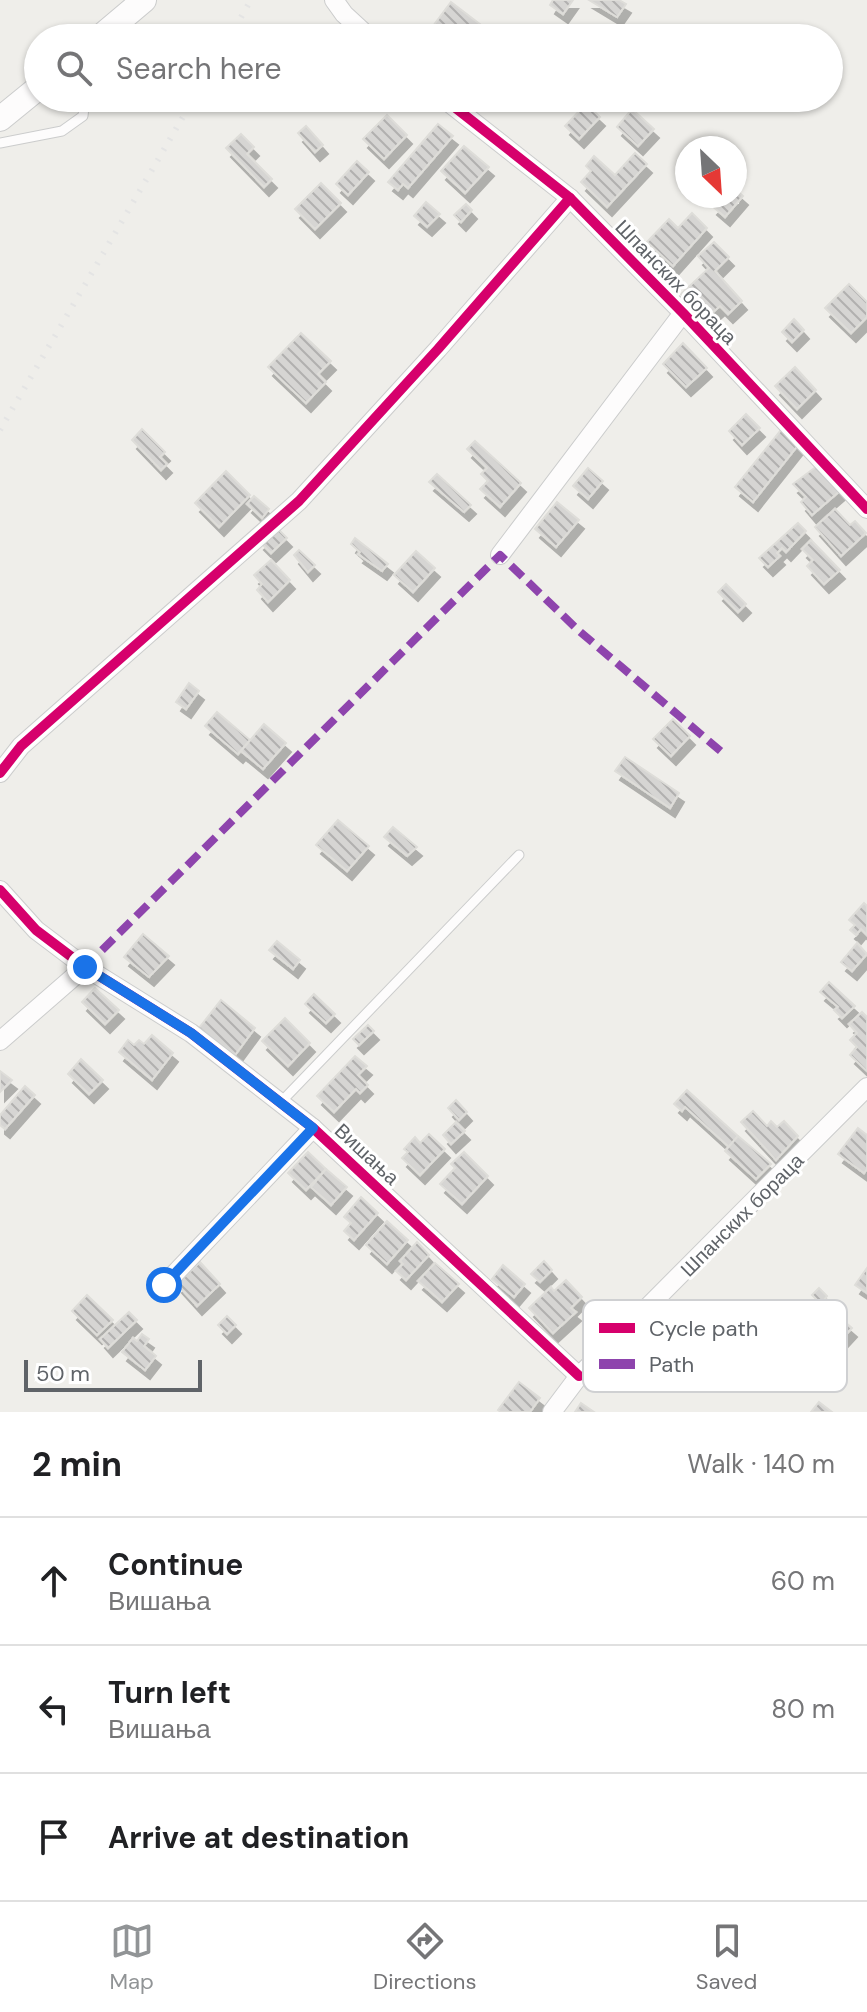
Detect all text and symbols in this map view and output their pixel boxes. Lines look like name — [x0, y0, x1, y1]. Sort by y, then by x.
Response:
search box — [24, 24, 843, 112]
icon: search — [52, 46, 96, 90]
text: Search here — [116, 49, 282, 88]
north arrow — [675, 136, 747, 208]
street label: Шпанских бораца — [610, 214, 743, 351]
route end — [67, 949, 103, 985]
street label: Вишања — [329, 1118, 405, 1191]
street label: Шпанских бораца — [675, 1147, 810, 1282]
route start — [146, 1267, 182, 1303]
legend — [583, 1300, 847, 1392]
text: Cycle path — [649, 1314, 759, 1343]
text: Path — [649, 1350, 694, 1379]
scale bar — [24, 1356, 202, 1392]
text: 50 m — [36, 1359, 90, 1388]
text: 2 min — [32, 1442, 122, 1487]
text: Walk · 140 m — [687, 1447, 835, 1481]
text: Continue — [108, 1545, 243, 1584]
icon: ahead — [32, 1559, 76, 1603]
text: 60 m — [771, 1564, 835, 1598]
text: Вишања — [108, 1584, 211, 1618]
text: Turn left — [108, 1673, 231, 1712]
icon: left — [32, 1687, 76, 1731]
text: 80 m — [771, 1692, 835, 1726]
text: Вишања — [108, 1712, 211, 1746]
icon: arrive — [32, 1815, 76, 1859]
text: Arrive at destination — [108, 1818, 409, 1857]
tab: Map — [110, 1919, 154, 1996]
tab: Directions — [373, 1919, 477, 1996]
tab: Saved — [696, 1919, 757, 1996]

